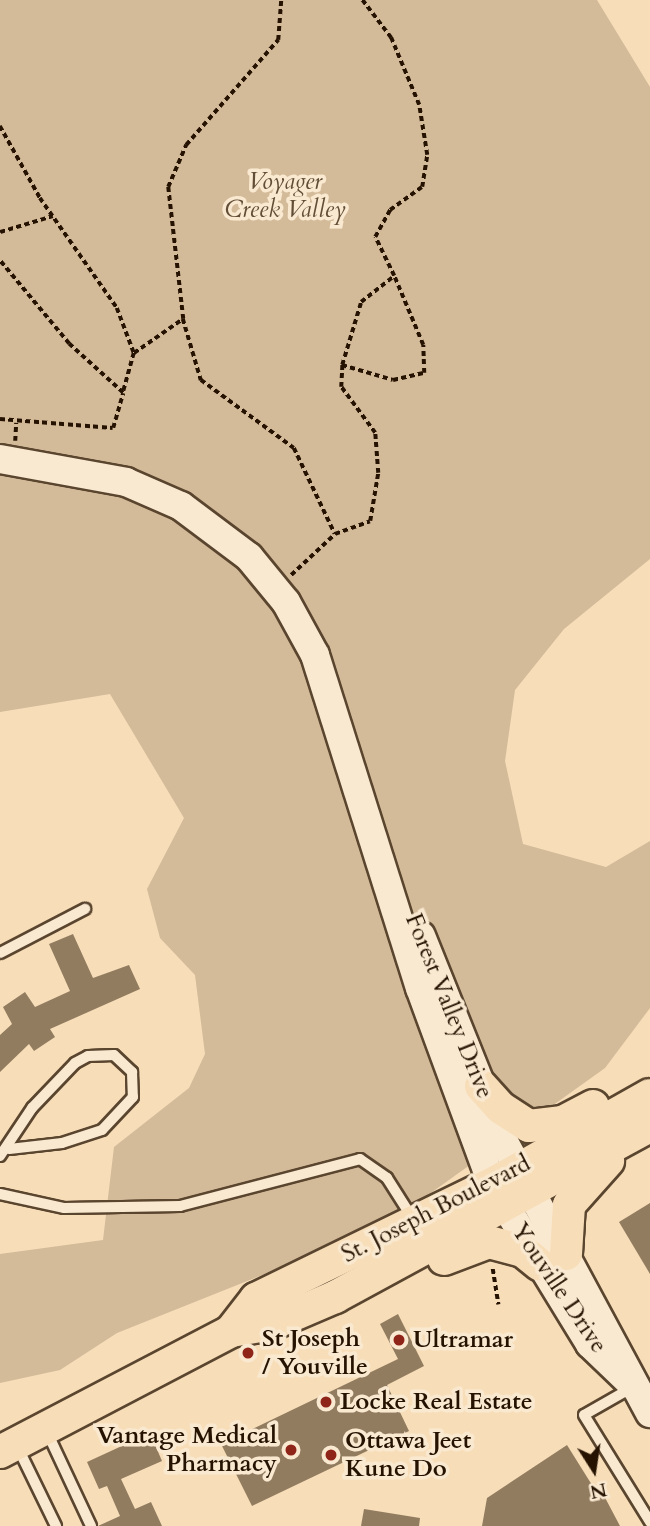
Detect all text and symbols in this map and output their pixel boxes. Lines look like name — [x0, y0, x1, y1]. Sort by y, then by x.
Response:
park label: Voyager Creek Valley — [224, 168, 346, 224]
street label: Forest Valley Drive — [399, 909, 499, 1103]
street label: St. Joseph Boulevard — [337, 1149, 535, 1269]
street label: Youville Drive — [505, 1218, 613, 1358]
place label: St Joseph / Youville — [262, 1325, 368, 1381]
place label: Ultramar — [413, 1326, 513, 1354]
marker: Ultramar — [391, 1332, 407, 1348]
marker: St Joseph / Youville — [240, 1345, 256, 1361]
place label: Locke Real Estate — [340, 1388, 533, 1416]
marker: Locke Real Estate — [318, 1394, 334, 1410]
place label: Vantage Medical Pharmacy — [96, 1422, 277, 1478]
place label: Ottawa Jeet Kune Do — [345, 1427, 471, 1483]
north arrow — [559, 1435, 629, 1505]
marker: Vantage Medical Pharmacy — [283, 1442, 299, 1458]
marker: Ottawa Jeet Kune Do — [323, 1447, 339, 1463]
text: N — [588, 1476, 609, 1505]

